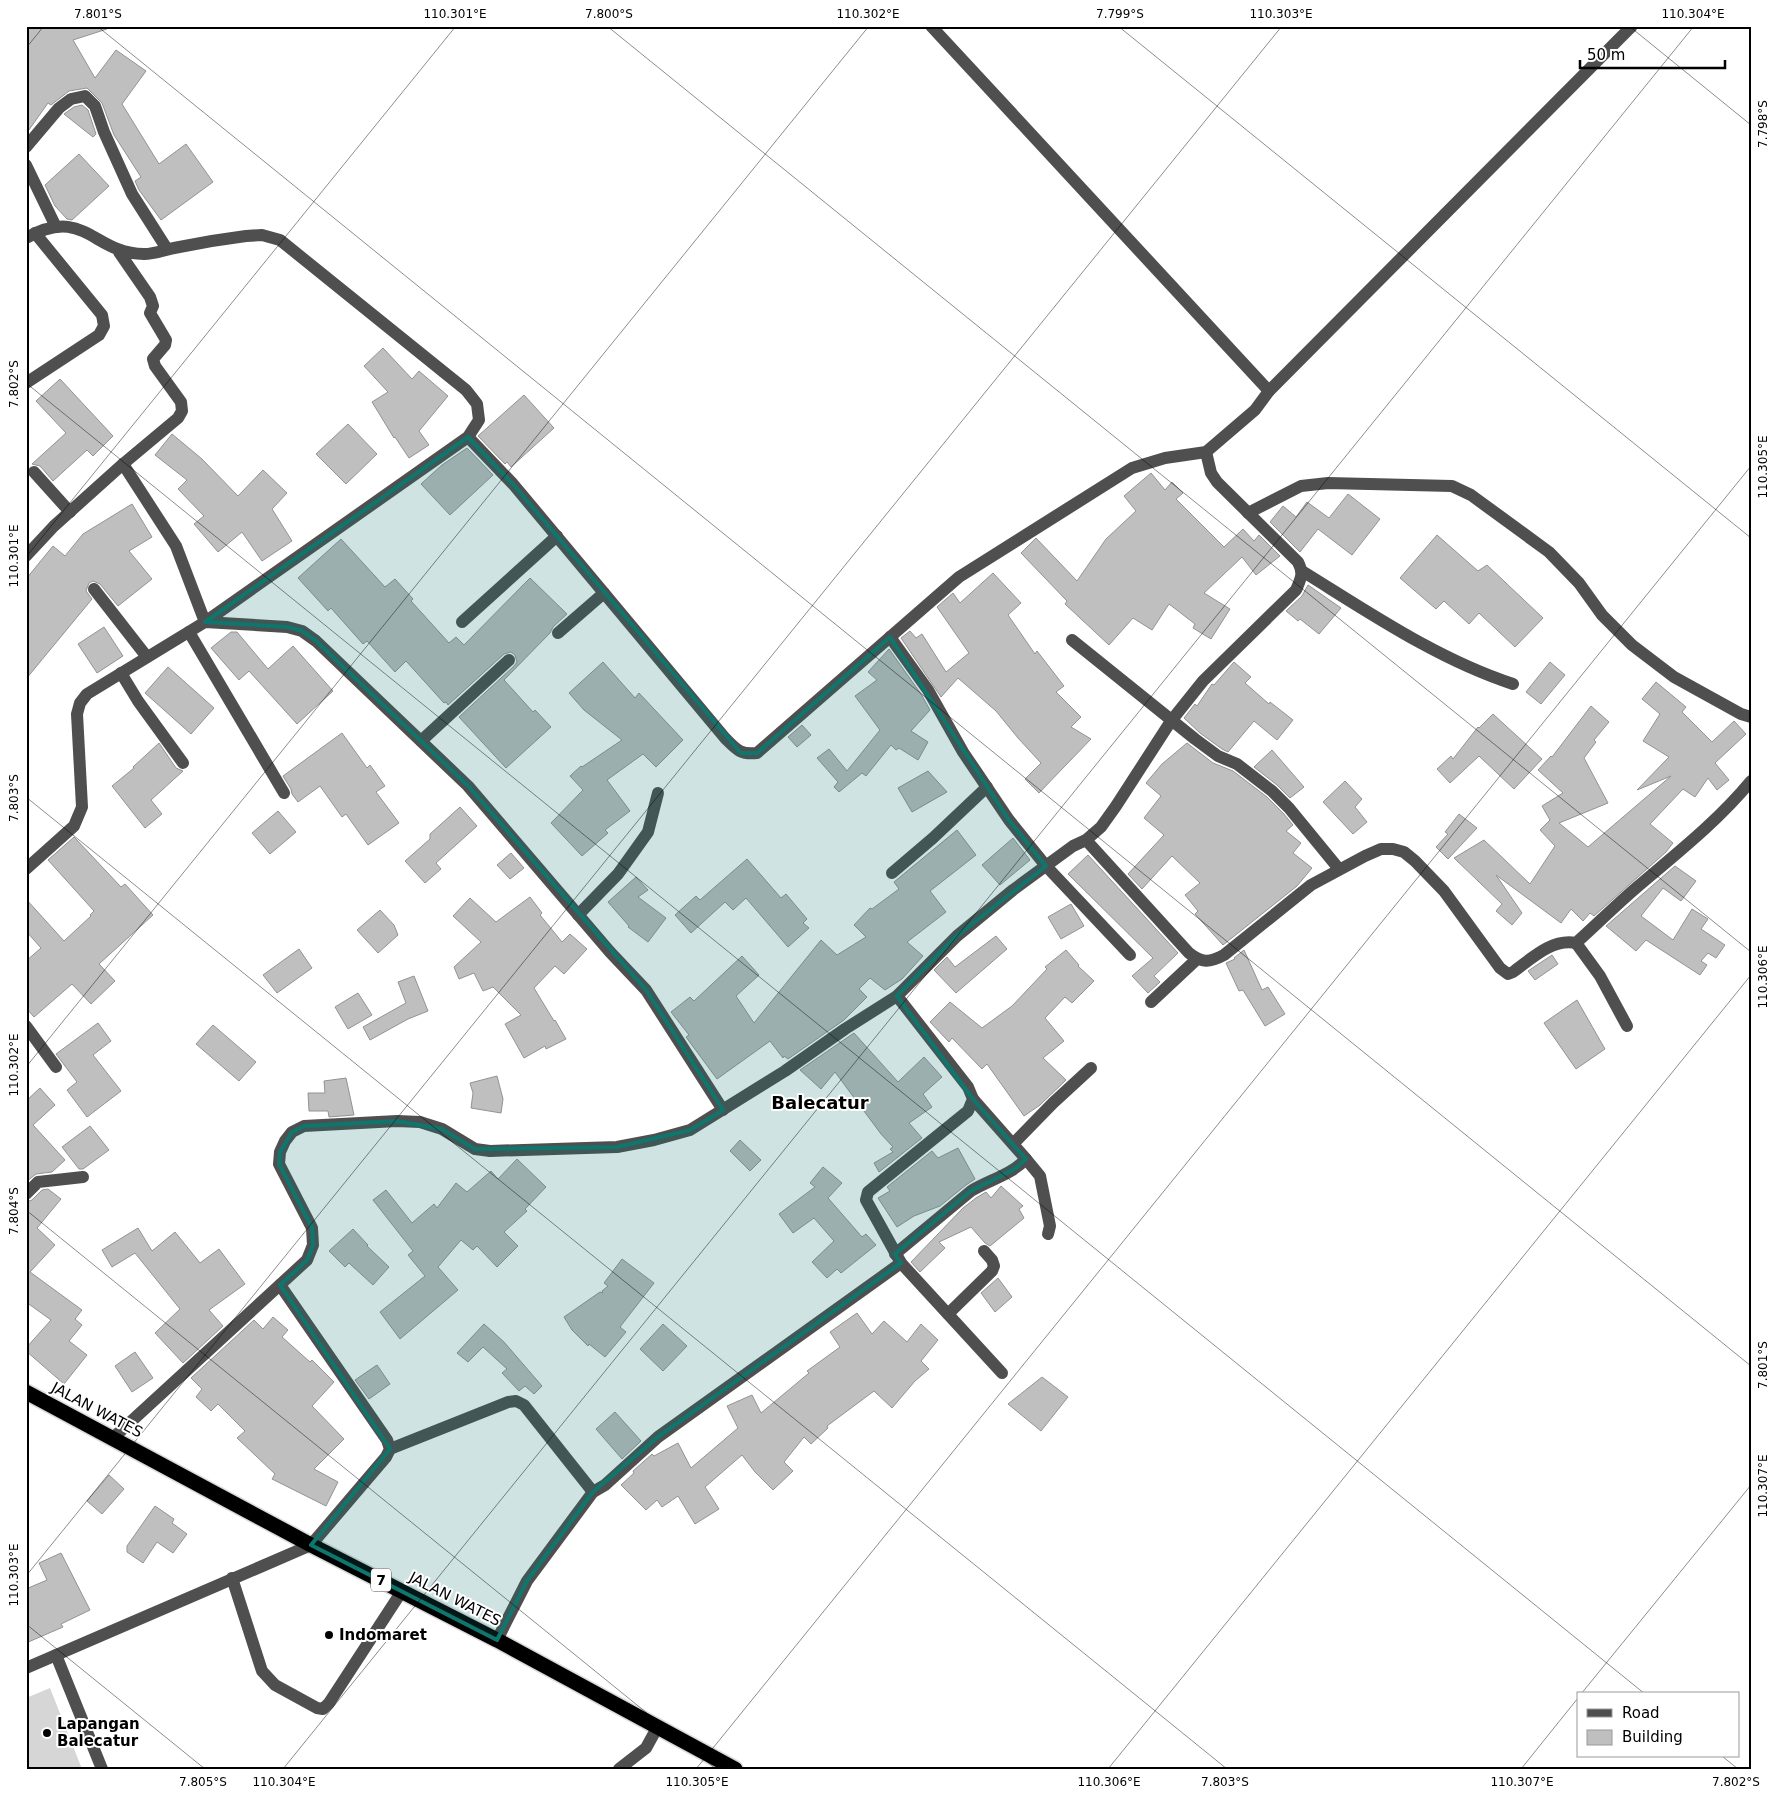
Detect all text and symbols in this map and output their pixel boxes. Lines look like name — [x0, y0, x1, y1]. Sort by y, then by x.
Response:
text: 7.801°S — [74, 7, 122, 21]
text: 110.301°E — [423, 7, 487, 21]
text: 7.800°S — [585, 7, 633, 21]
text: 110.302°E — [836, 7, 900, 21]
text: 7.799°S — [1096, 7, 1144, 21]
text: 110.303°E — [1249, 7, 1313, 21]
text: 110.304°E — [1661, 7, 1725, 21]
scale bar — [1580, 38, 1724, 70]
text: 50 m — [1587, 46, 1625, 64]
text: 7.798°S — [1756, 100, 1770, 148]
text: 7.802°S — [7, 360, 21, 408]
text: 110.305°E — [1756, 435, 1770, 499]
text: 110.301°E — [7, 524, 21, 588]
text: 7.803°S — [7, 774, 21, 822]
text: 110.306°E — [1756, 945, 1770, 1009]
text: 110.302°E — [7, 1033, 21, 1097]
district label: Balecatur — [771, 1092, 869, 1113]
text: 7.804°S — [7, 1187, 21, 1235]
text: 7.801°S — [1756, 1341, 1770, 1389]
street label: JALAN WATES — [47, 1378, 146, 1442]
text: 110.307°E — [1756, 1454, 1770, 1518]
text: 110.303°E — [7, 1543, 21, 1607]
road number: 7 — [371, 1568, 391, 1592]
street label: JALAN WATES — [405, 1568, 504, 1630]
place label: Indomaret — [339, 1626, 427, 1644]
marker: Indomaret — [323, 1629, 335, 1641]
legend — [1577, 1692, 1740, 1758]
text: Road — [1622, 1704, 1660, 1722]
place label: Lapangan Balecatur — [57, 1715, 140, 1750]
marker: Lapangan Balecatur — [41, 1727, 53, 1739]
text: Building — [1622, 1728, 1683, 1746]
text: 7.805°S — [179, 1775, 227, 1789]
text: 110.304°E — [252, 1775, 316, 1789]
text: 110.305°E — [665, 1775, 729, 1789]
text: 110.306°E — [1077, 1775, 1141, 1789]
text: 7.803°S — [1201, 1775, 1249, 1789]
text: 110.307°E — [1490, 1775, 1554, 1789]
text: 7.802°S — [1712, 1775, 1760, 1789]

